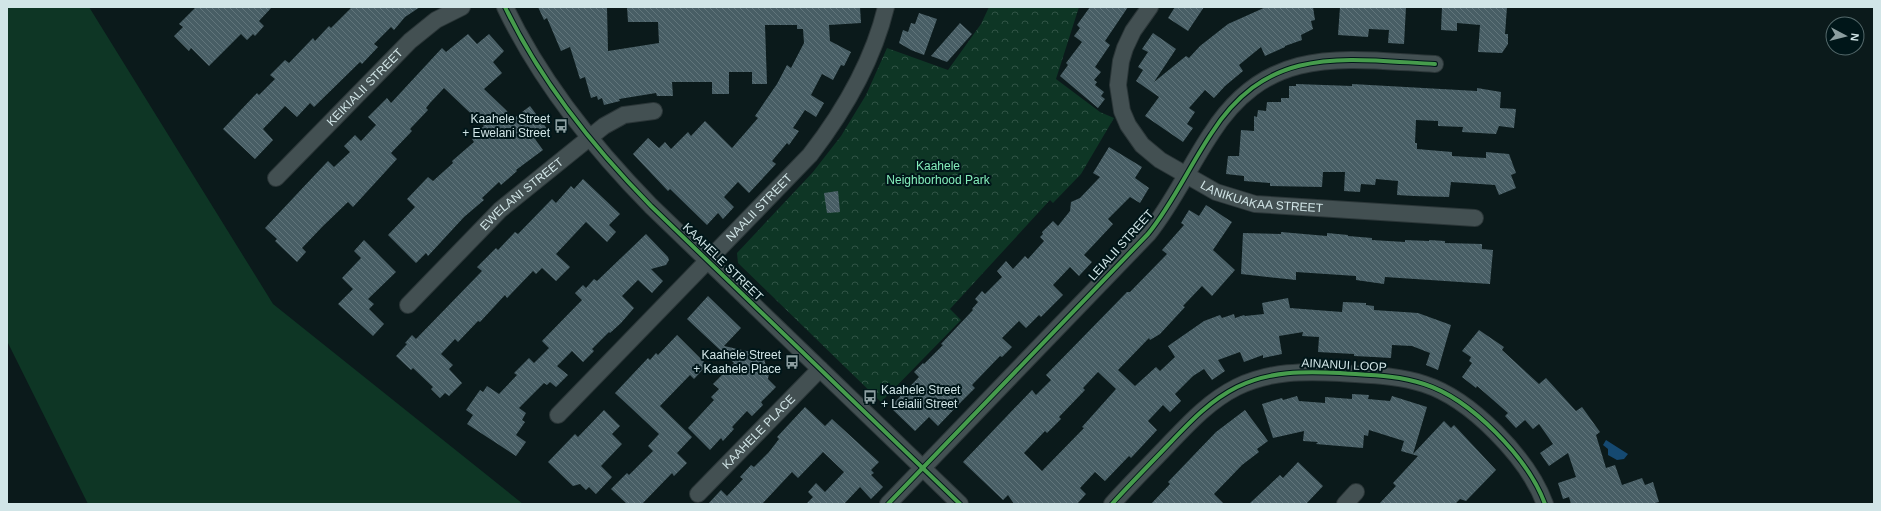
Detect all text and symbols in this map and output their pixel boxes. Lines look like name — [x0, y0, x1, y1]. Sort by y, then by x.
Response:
north arrow — [1825, 16, 1865, 56]
text: N — [1848, 33, 1861, 42]
street label: KEIKIALII STREET — [324, 45, 406, 129]
place label: Kaahele Street + Ewelani Street — [462, 112, 551, 140]
bus stop icon: Kaahele Street + Ewelani Street — [553, 118, 569, 134]
street label: EWELANI STREET — [477, 154, 566, 233]
park label: Kaahele Neighborhood Park — [886, 159, 991, 187]
street label: NAALII STREET — [723, 170, 796, 244]
street label: LANIKUAKAA STREET — [1198, 178, 1324, 215]
street label: LEIALII STREET — [1086, 206, 1157, 283]
street label: KAAHELE STREET — [680, 220, 766, 304]
place label: Kaahele Street + Kaahele Place — [693, 348, 782, 376]
bus stop icon: Kaahele Street + Kaahele Place — [784, 354, 800, 370]
street label: AINANUI LOOP — [1301, 356, 1387, 374]
place label: Kaahele Street + Leialii Street — [881, 383, 961, 411]
bus stop icon: Kaahele Street + Leialii Street — [862, 389, 878, 405]
street label: KAAHELE PLACE — [719, 392, 798, 472]

